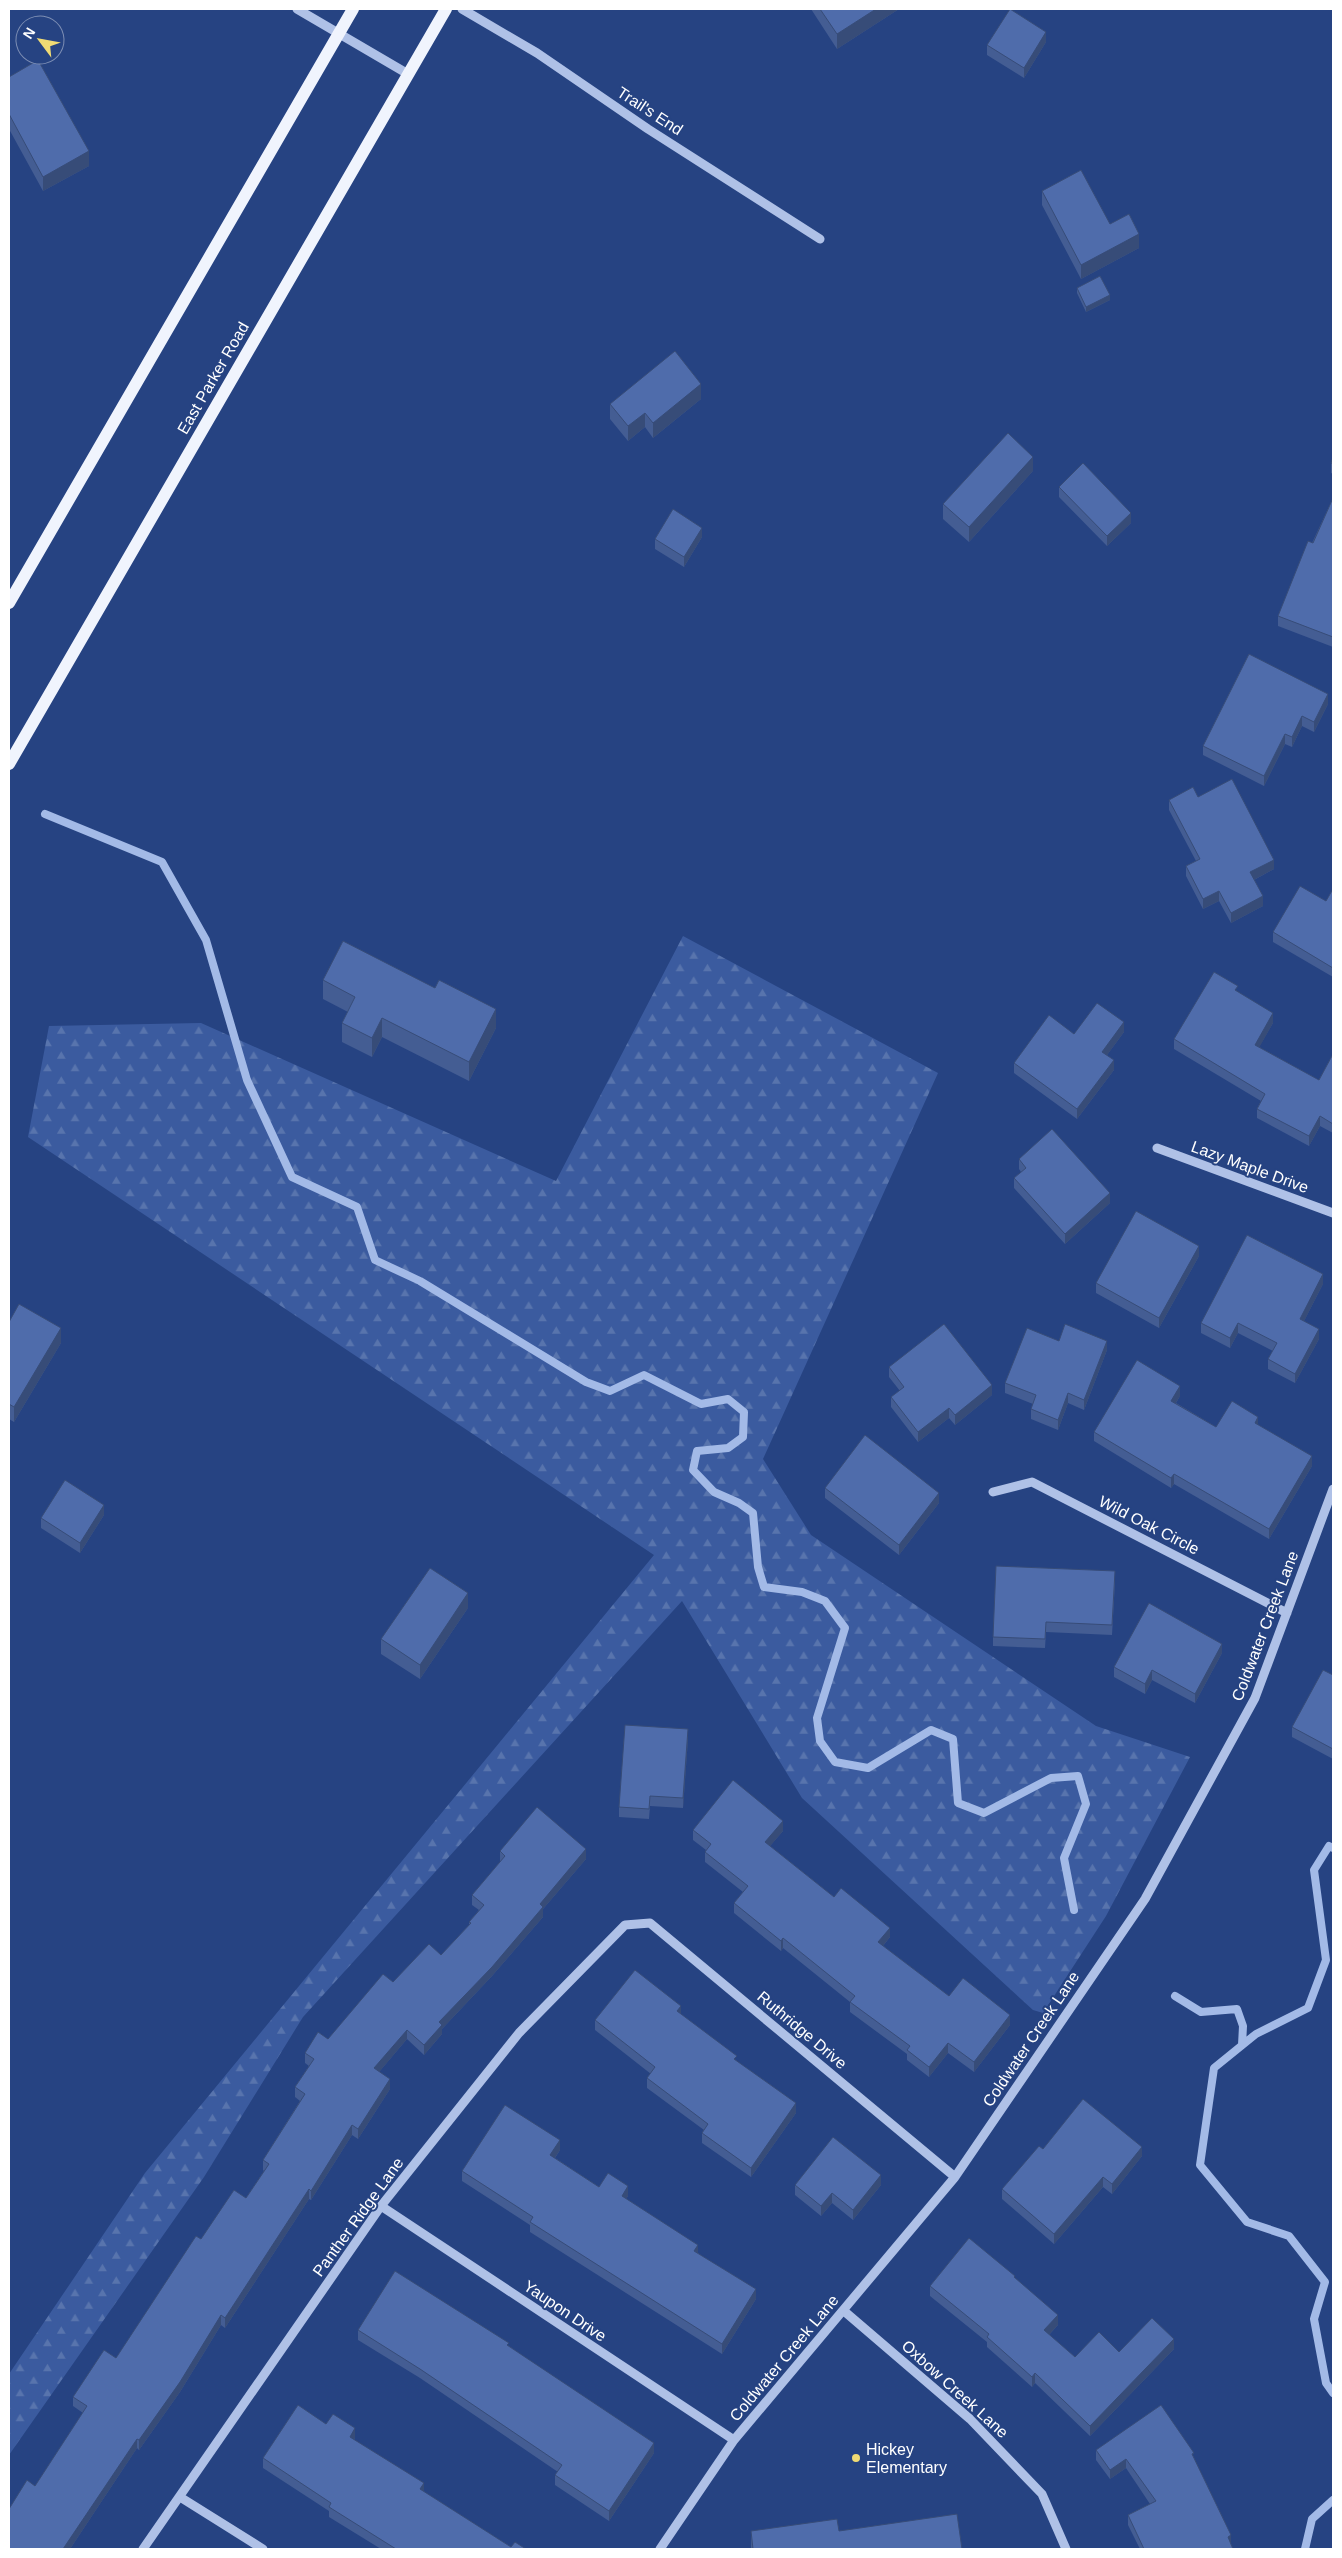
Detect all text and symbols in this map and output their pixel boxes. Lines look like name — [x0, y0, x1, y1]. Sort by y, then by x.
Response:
north arrow — [15, 15, 65, 65]
text: N — [20, 25, 38, 42]
street label: Trail's End — [614, 84, 686, 138]
street label: East Parker Road — [174, 319, 252, 437]
street label: Lazy Maple Drive — [1189, 1138, 1311, 1196]
street label: Wild Oak Circle — [1096, 1492, 1202, 1558]
street label: Coldwater Creek Lane — [1229, 1549, 1301, 1703]
street label: Coldwater Creek Lane — [979, 1968, 1083, 2110]
street label: Ruthridge Drive — [754, 1988, 850, 2072]
street label: Panther Ridge Lane — [309, 2154, 407, 2280]
street label: Yaupon Drive — [521, 2277, 610, 2345]
street label: Coldwater Creek Lane — [726, 2291, 842, 2424]
street label: Oxbow Creek Lane — [898, 2337, 1012, 2441]
place label: Hickey Elementary — [866, 2441, 947, 2476]
marker: Hickey Elementary — [850, 2452, 862, 2464]

